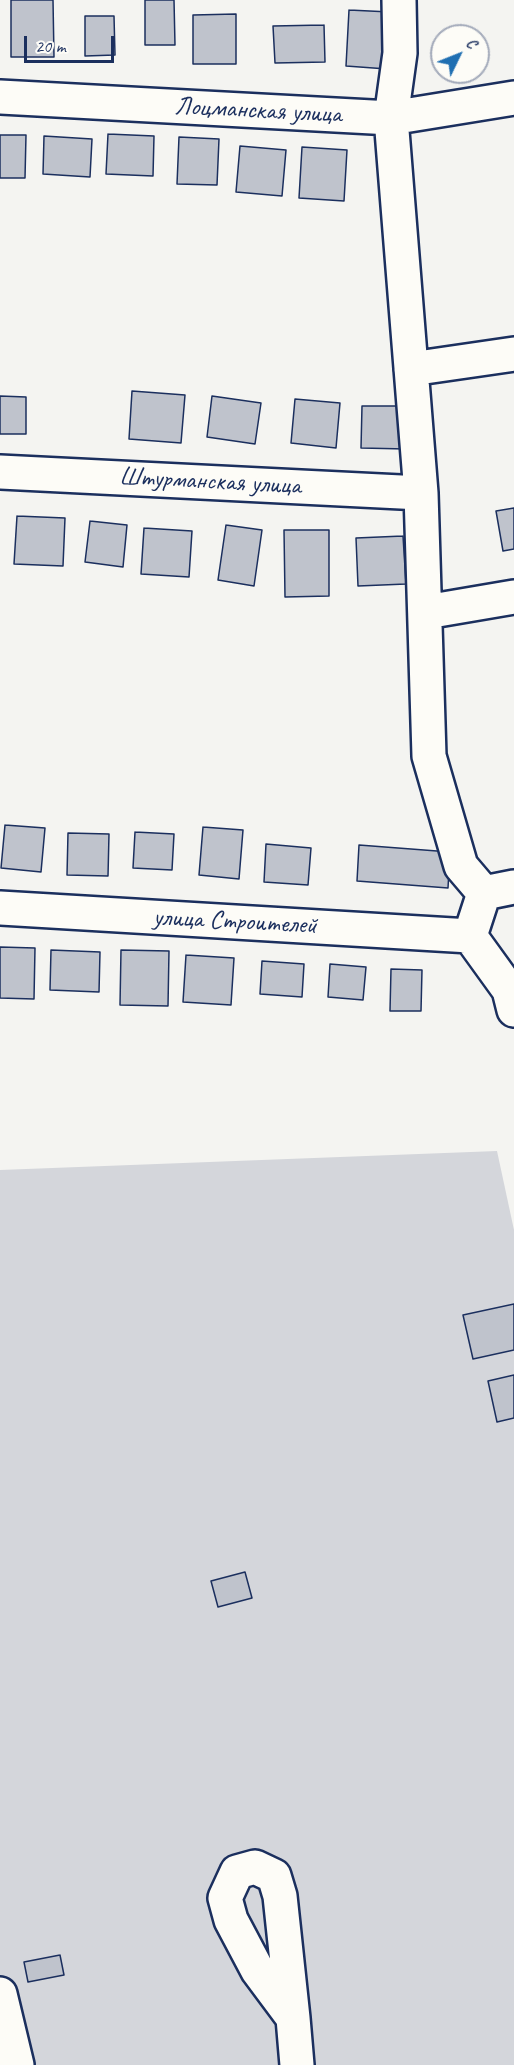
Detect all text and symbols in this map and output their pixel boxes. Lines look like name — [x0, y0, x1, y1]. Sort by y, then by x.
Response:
scale bar — [27, 24, 117, 62]
north arrow — [430, 24, 490, 84]
text: С — [462, 33, 482, 53]
text: 20 m — [35, 35, 66, 57]
street label: Лоцманская улица — [174, 91, 342, 131]
street label: Штурманская улица — [118, 462, 302, 502]
street label: улица Строителей — [152, 902, 318, 942]

